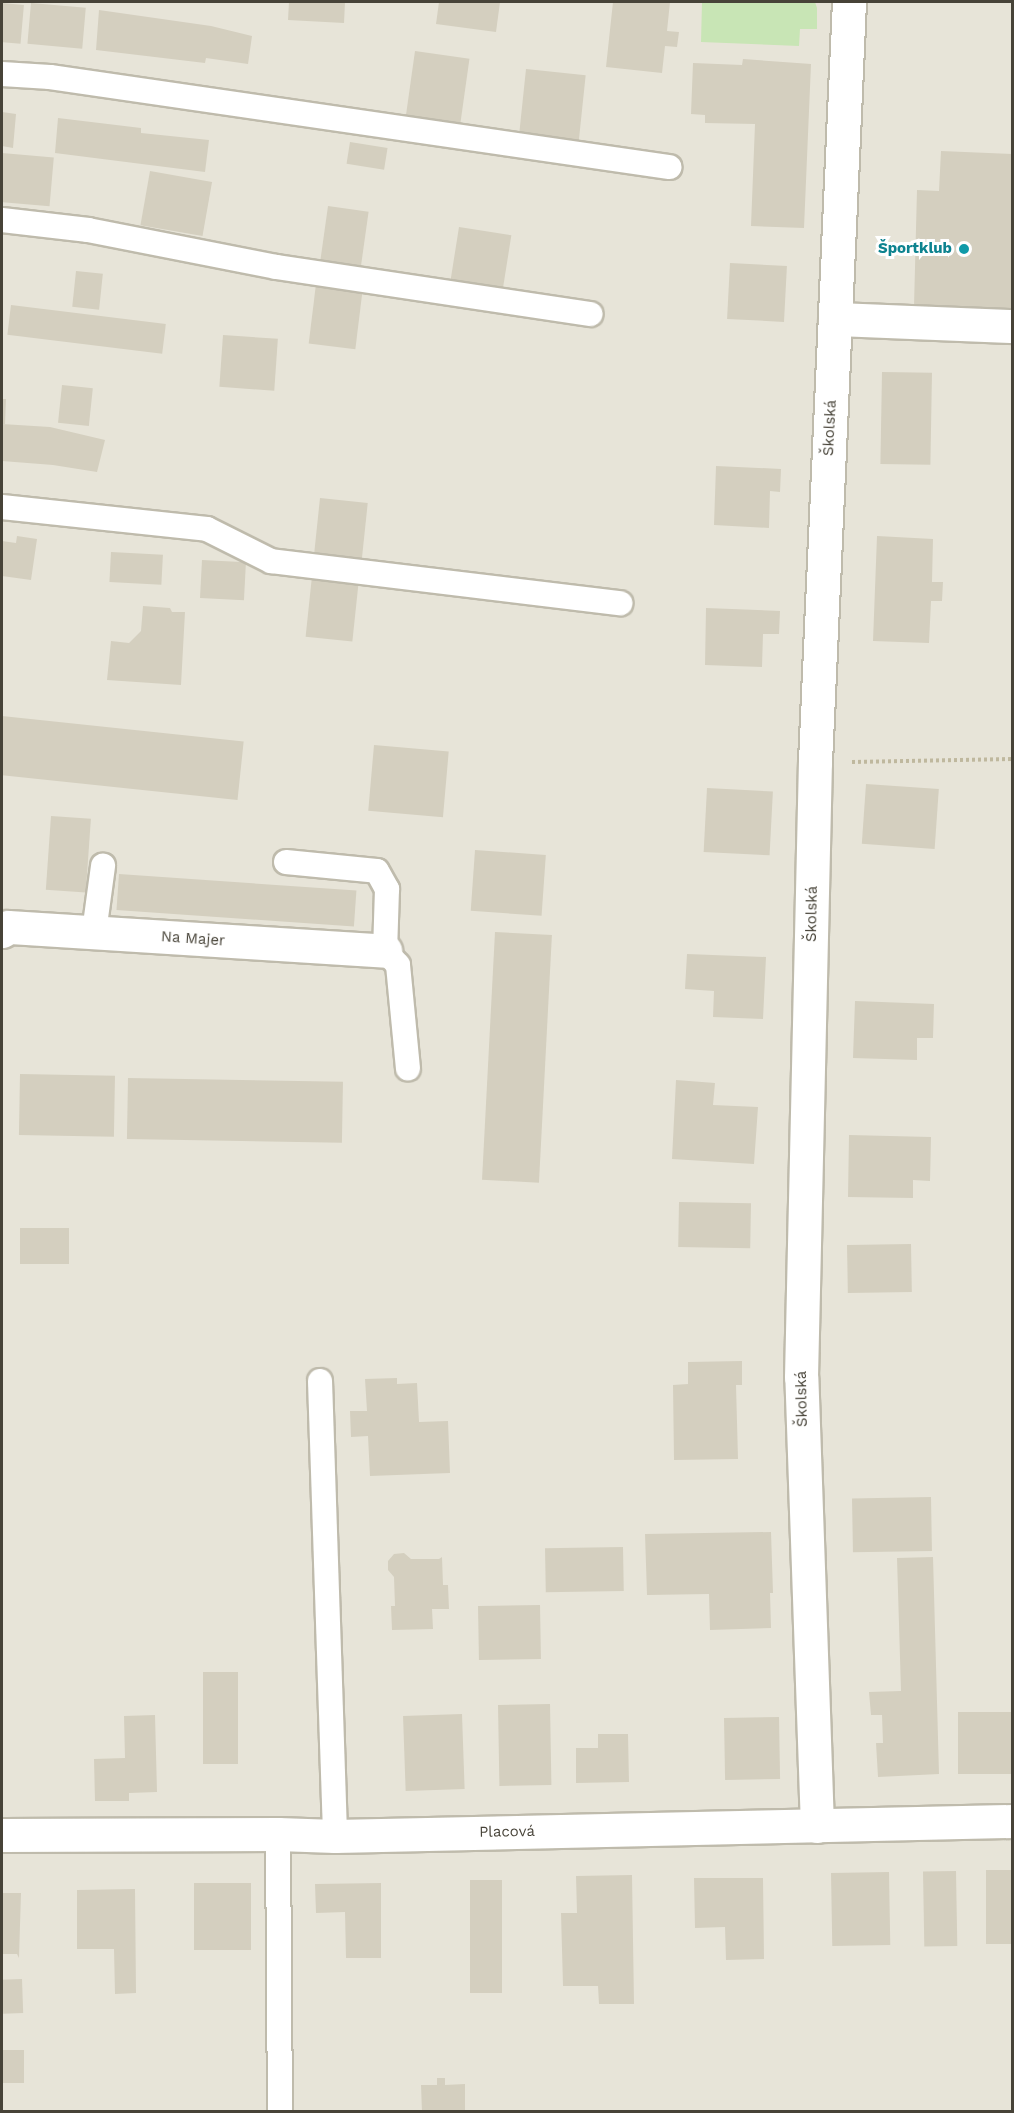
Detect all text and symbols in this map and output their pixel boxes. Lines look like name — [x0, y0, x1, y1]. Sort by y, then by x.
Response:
place label: Športklub — [878, 240, 952, 258]
marker: Športklub — [957, 242, 971, 256]
street label: Školská — [820, 399, 840, 457]
street label: Školská — [803, 886, 821, 942]
street label: Na Majer — [160, 928, 226, 950]
street label: Školská — [793, 1371, 811, 1427]
street label: Placová — [479, 1823, 535, 1841]

